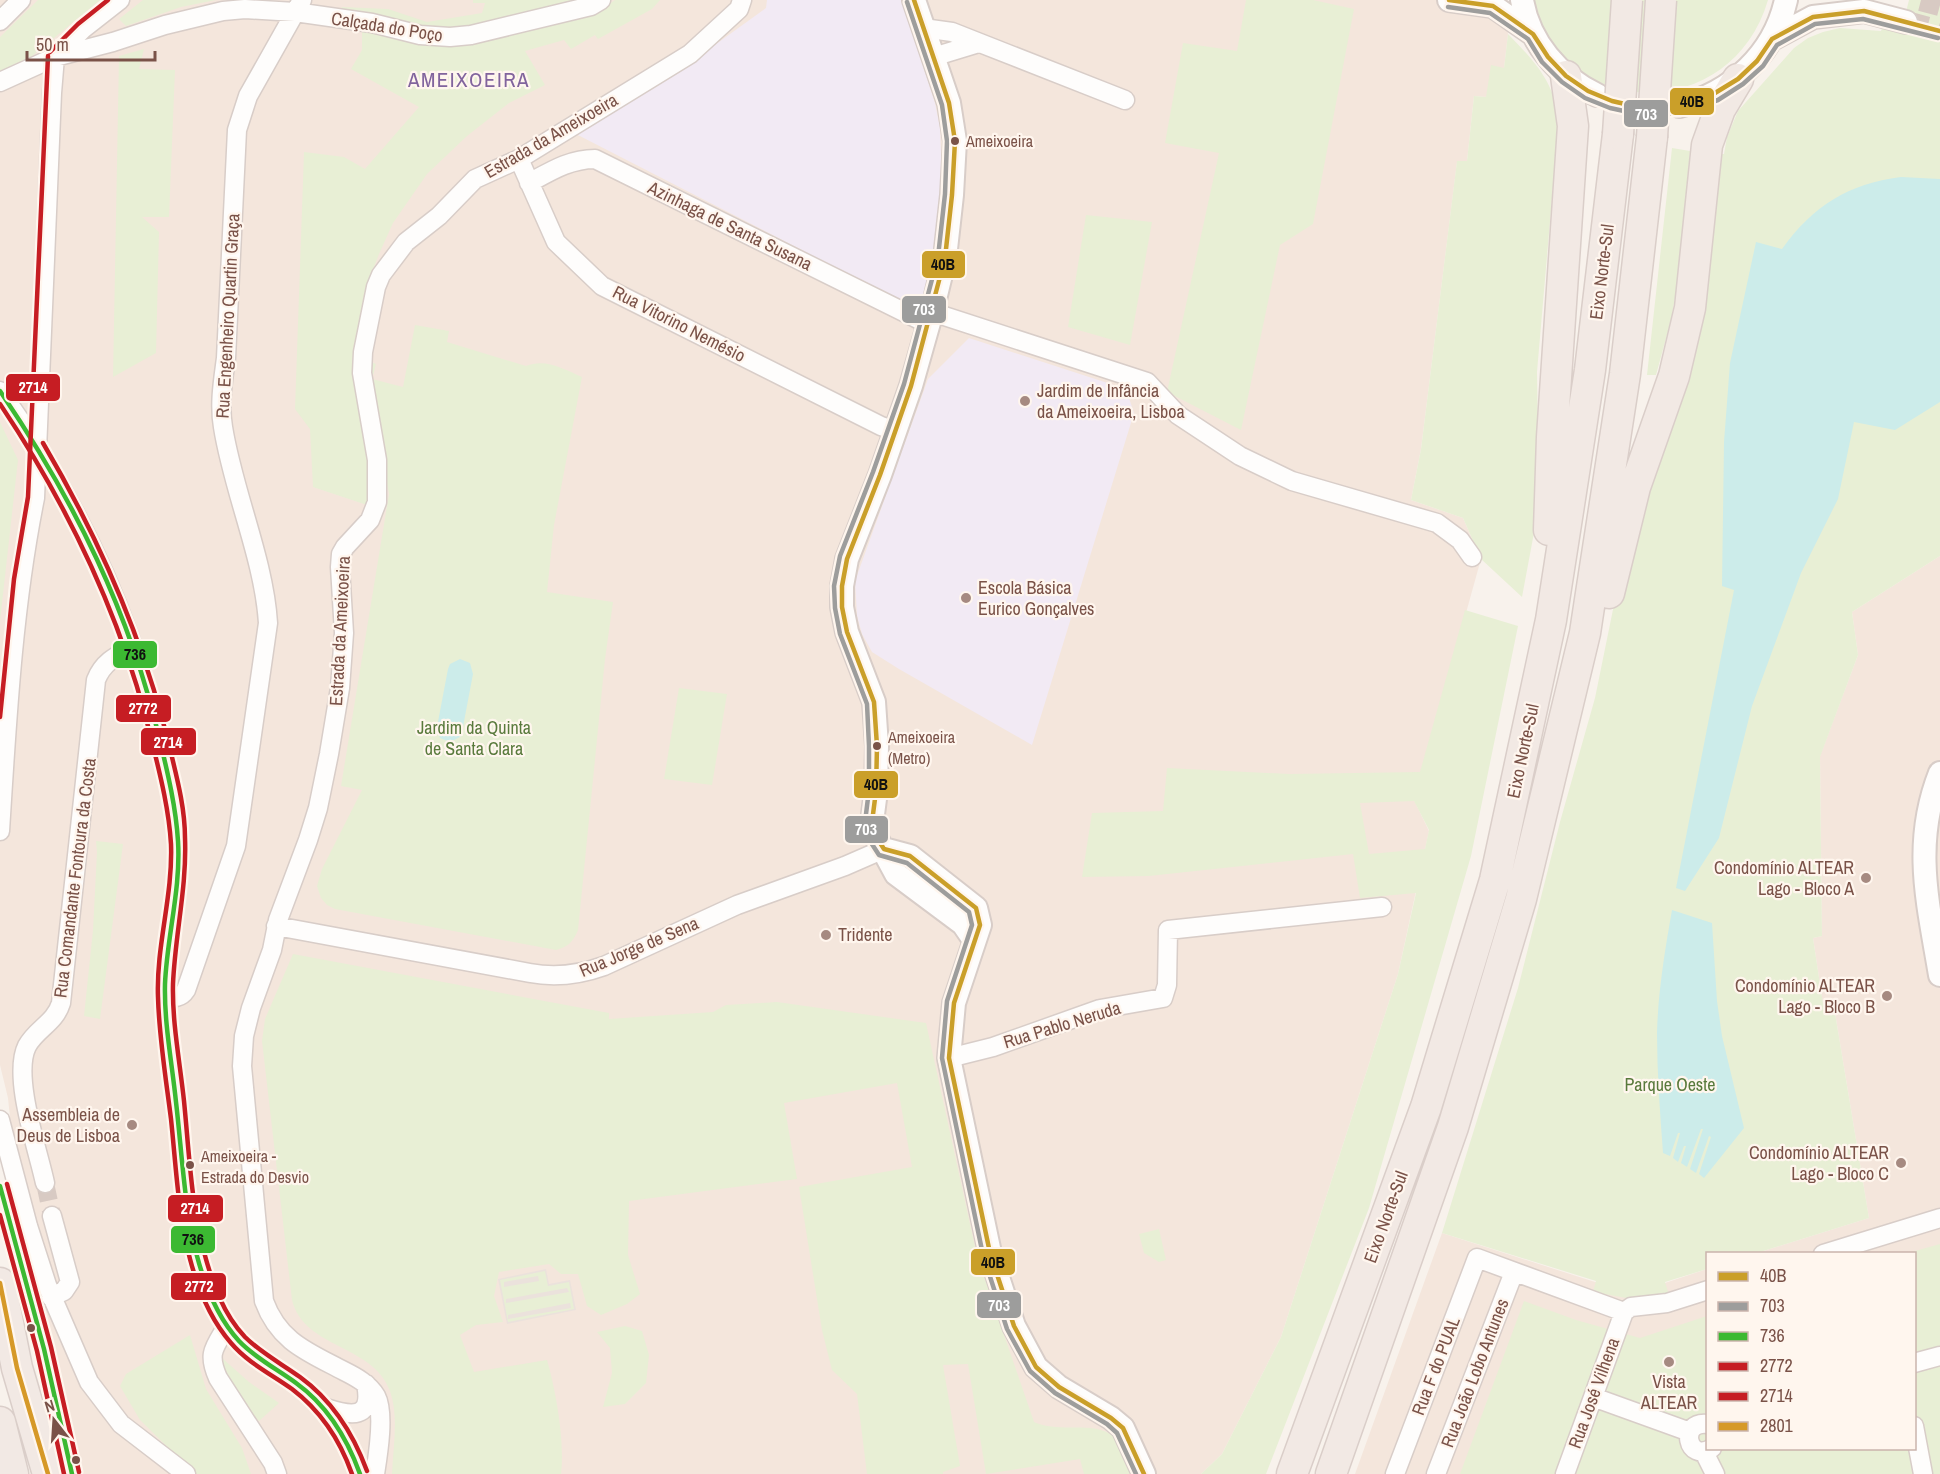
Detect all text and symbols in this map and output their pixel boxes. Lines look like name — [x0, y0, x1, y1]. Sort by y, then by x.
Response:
street label: Calçada do Poço — [330, 5, 445, 48]
scale bar — [27, 24, 154, 62]
text: 50 m — [36, 32, 69, 57]
district label: AMEIXOEIRA — [407, 65, 530, 94]
street label: Estrada da Ameixoeira — [479, 87, 622, 184]
line badge: 40B — [1669, 87, 1715, 116]
text: 40B — [1680, 90, 1704, 112]
line badge: 703 — [1623, 99, 1669, 128]
text: 703 — [1635, 103, 1657, 125]
place label: Ameixoeira — [965, 130, 1034, 152]
marker: Ameixoeira — [949, 135, 961, 147]
street label: Azinhaga de Santa Susana — [643, 174, 816, 276]
street label: Rua Engenheiro Quartin Graça — [210, 213, 245, 419]
street label: Eixo Norte-Sul — [1583, 223, 1620, 321]
line badge: 40B — [921, 250, 966, 279]
text: 40B — [931, 253, 955, 275]
street label: Rua Vitorino Nemésio — [609, 279, 750, 368]
line badge: 703 — [901, 295, 947, 324]
text: 703 — [913, 298, 935, 320]
line badge: 2714 — [5, 373, 61, 402]
text: 2714 — [18, 376, 48, 398]
place label: Jardim de Infância da Ameixoeira, Lisboa — [1037, 378, 1185, 424]
marker: Jardim de Infância da Ameixoeira, Lisboa — [1018, 394, 1032, 408]
street label: Estrada da Ameixoeira — [323, 555, 356, 707]
place label: Escola Básica Eurico Gonçalves — [978, 575, 1095, 621]
marker: Escola Básica Eurico Gonçalves — [959, 591, 973, 605]
line badge: 736 — [112, 640, 158, 669]
text: 736 — [124, 643, 146, 665]
line badge: 2772 — [115, 694, 172, 723]
text: 2772 — [128, 697, 158, 719]
street label: Eixo Norte-Sul — [1500, 701, 1545, 800]
park label: Jardim da Quinta de Santa Clara — [417, 715, 531, 761]
place label: Ameixoeira (Metro) — [887, 726, 956, 769]
line badge: 2714 — [140, 727, 197, 756]
text: 2714 — [153, 731, 183, 753]
marker: Ameixoeira (Metro) — [871, 740, 883, 752]
street label: Rua Comandante Fontoura da Costa — [47, 757, 102, 999]
line badge: 40B — [853, 770, 899, 799]
text: 40B — [864, 773, 888, 795]
line badge: 703 — [844, 815, 889, 844]
text: 703 — [855, 818, 877, 840]
place label: Condomínio ALTEAR Lago - Bloco A — [1714, 855, 1854, 901]
marker: Condomínio ALTEAR Lago - Bloco A — [1859, 871, 1873, 885]
street label: Rua Jorge de Sena — [575, 910, 702, 983]
place label: Tridente — [838, 922, 892, 947]
marker: Tridente — [819, 928, 833, 942]
place label: Condomínio ALTEAR Lago - Bloco B — [1735, 973, 1875, 1019]
marker: Condomínio ALTEAR Lago - Bloco B — [1880, 989, 1894, 1003]
street label: Rua Pablo Neruda — [1000, 995, 1124, 1054]
park label: Parque Oeste — [1624, 1072, 1716, 1097]
place label: Assembleia de Deus de Lisboa — [17, 1102, 120, 1148]
marker: Assembleia de Deus de Lisboa — [125, 1118, 139, 1132]
place label: Condomínio ALTEAR Lago - Bloco C — [1749, 1140, 1889, 1186]
place label: Ameixoeira - Estrada do Desvio — [200, 1145, 309, 1188]
marker: Condomínio ALTEAR Lago - Bloco C — [1894, 1156, 1908, 1170]
marker: Ameixoeira - Estrada do Desvio — [184, 1159, 196, 1171]
street label: Eixo Norte-Sul — [1357, 1167, 1414, 1266]
line badge: 2714 — [167, 1194, 224, 1223]
text: 2714 — [180, 1197, 210, 1219]
line badge: 736 — [170, 1225, 216, 1254]
text: 736 — [182, 1228, 204, 1250]
line badge: 40B — [970, 1248, 1016, 1276]
text: 40B — [981, 1251, 1005, 1273]
legend — [1706, 1252, 1916, 1450]
text: 40B — [1760, 1263, 1786, 1288]
line badge: 2772 — [170, 1272, 227, 1301]
text: 2772 — [184, 1275, 214, 1297]
line badge: 703 — [976, 1291, 1022, 1319]
text: 703 — [1760, 1293, 1785, 1318]
text: 703 — [988, 1294, 1010, 1316]
street label: Rua João Lobo Antunes — [1435, 1295, 1514, 1451]
street label: Rua F do PUAL — [1405, 1313, 1466, 1419]
unlabelled marker — [25, 1322, 37, 1334]
text: 736 — [1760, 1323, 1785, 1348]
street label: Rua José Vilhena — [1562, 1334, 1625, 1452]
text: 2772 — [1760, 1353, 1793, 1378]
marker: Vista ALTEAR — [1662, 1355, 1676, 1369]
place label: Vista ALTEAR — [1640, 1369, 1698, 1415]
text: 2714 — [1760, 1383, 1793, 1408]
north arrow — [24, 1390, 84, 1450]
text: N — [42, 1394, 57, 1418]
text: 2801 — [1760, 1413, 1794, 1438]
unlabelled marker — [70, 1454, 82, 1466]

